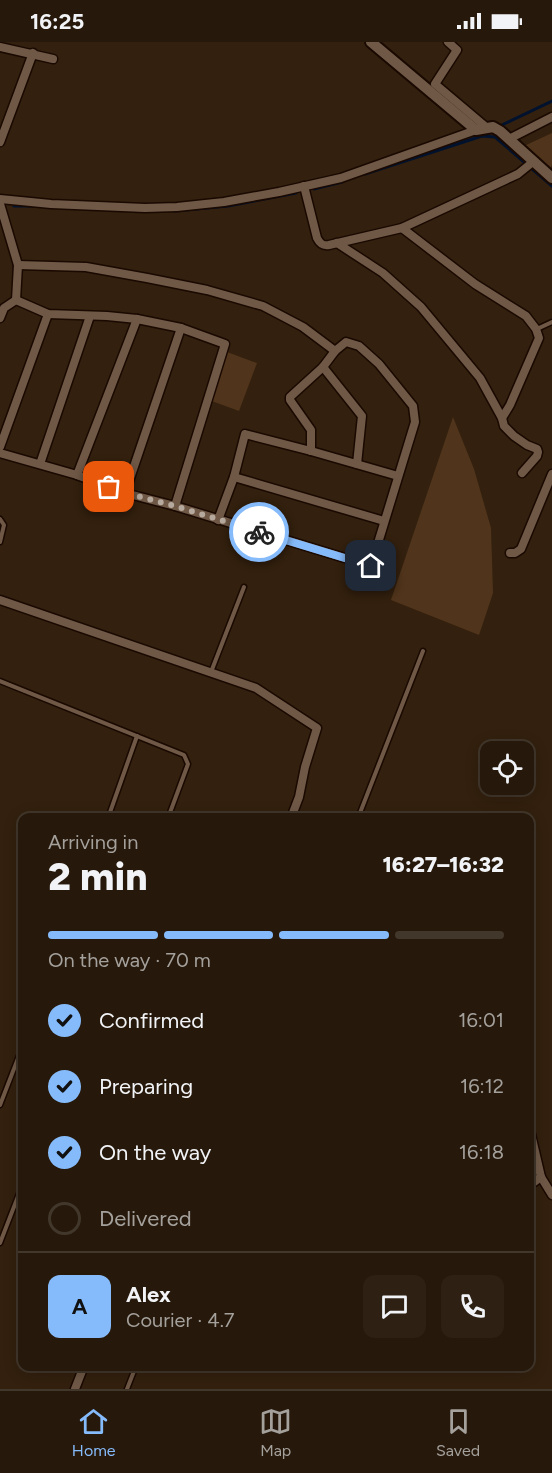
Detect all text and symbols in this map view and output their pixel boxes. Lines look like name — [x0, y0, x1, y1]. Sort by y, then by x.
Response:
text: 16:25 — [30, 8, 84, 35]
pin — [83, 461, 134, 512]
icon: bag — [92, 470, 125, 503]
courier — [229, 502, 289, 562]
icon: bike — [243, 516, 276, 549]
pin — [345, 540, 396, 591]
icon: home — [354, 549, 387, 582]
map controls — [480, 741, 534, 795]
button: locate — [480, 741, 534, 795]
text: Arriving in — [48, 830, 138, 854]
text: 16:27–16:32 — [382, 851, 504, 878]
text: 2 min — [48, 853, 148, 900]
text: On the way · 70 m — [48, 948, 211, 972]
icon: check — [48, 1004, 81, 1037]
text: Confirmed — [99, 1007, 204, 1034]
text: 16:01 — [458, 1008, 504, 1032]
icon: check — [48, 1070, 81, 1103]
text: Preparing — [99, 1073, 193, 1100]
text: 16:12 — [460, 1074, 504, 1098]
icon: check — [48, 1136, 81, 1169]
text: On the way — [99, 1139, 211, 1166]
text: 16:18 — [459, 1140, 504, 1164]
text: Delivered — [99, 1205, 192, 1232]
button: chat — [363, 1275, 426, 1338]
button: phone — [441, 1275, 504, 1338]
text: Alex — [126, 1281, 171, 1308]
text: A — [72, 1293, 87, 1320]
text: Courier · 4.7 — [126, 1308, 235, 1332]
tab: Home — [72, 1405, 116, 1460]
tab: Map — [259, 1405, 292, 1460]
tab: Saved — [436, 1405, 480, 1460]

